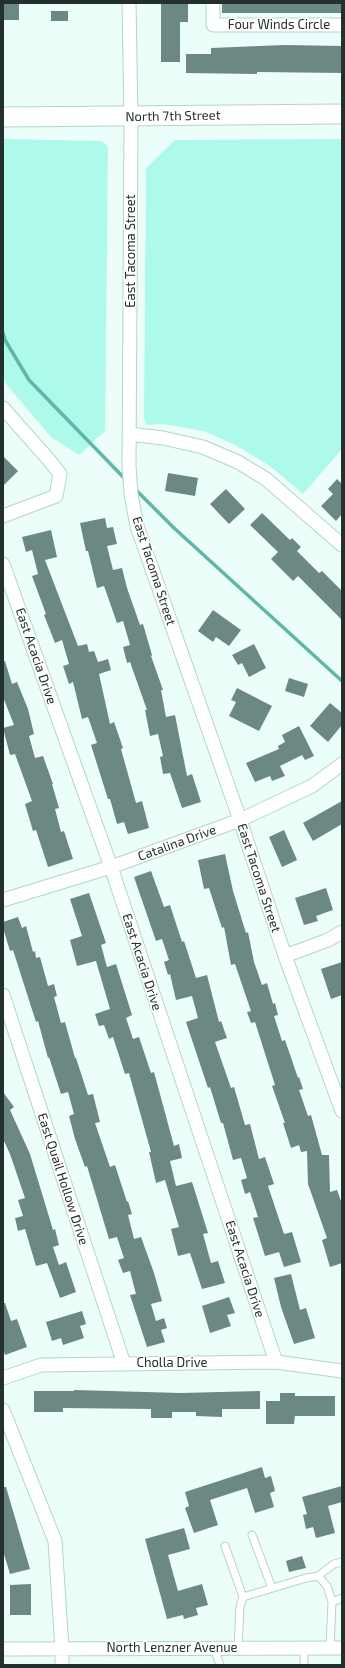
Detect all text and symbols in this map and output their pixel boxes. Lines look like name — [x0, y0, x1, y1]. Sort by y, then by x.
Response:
street label: Four Winds Circle — [228, 17, 330, 33]
street label: North 7th Street — [125, 107, 221, 125]
street label: East Tacoma Street — [123, 194, 139, 308]
street label: East Tacoma Street — [129, 515, 179, 627]
street label: East Acacia Drive — [12, 606, 60, 706]
street label: Catalina Drive — [136, 822, 218, 864]
street label: East Tacoma Street — [234, 822, 284, 934]
street label: East Acacia Drive — [119, 912, 165, 1012]
street label: East Quail Hollow Drive — [34, 1111, 92, 1247]
street label: East Acacia Drive — [222, 1219, 268, 1319]
street label: Cholla Drive — [137, 1355, 207, 1371]
street label: North Lenzner Avenue — [106, 1640, 238, 1656]

